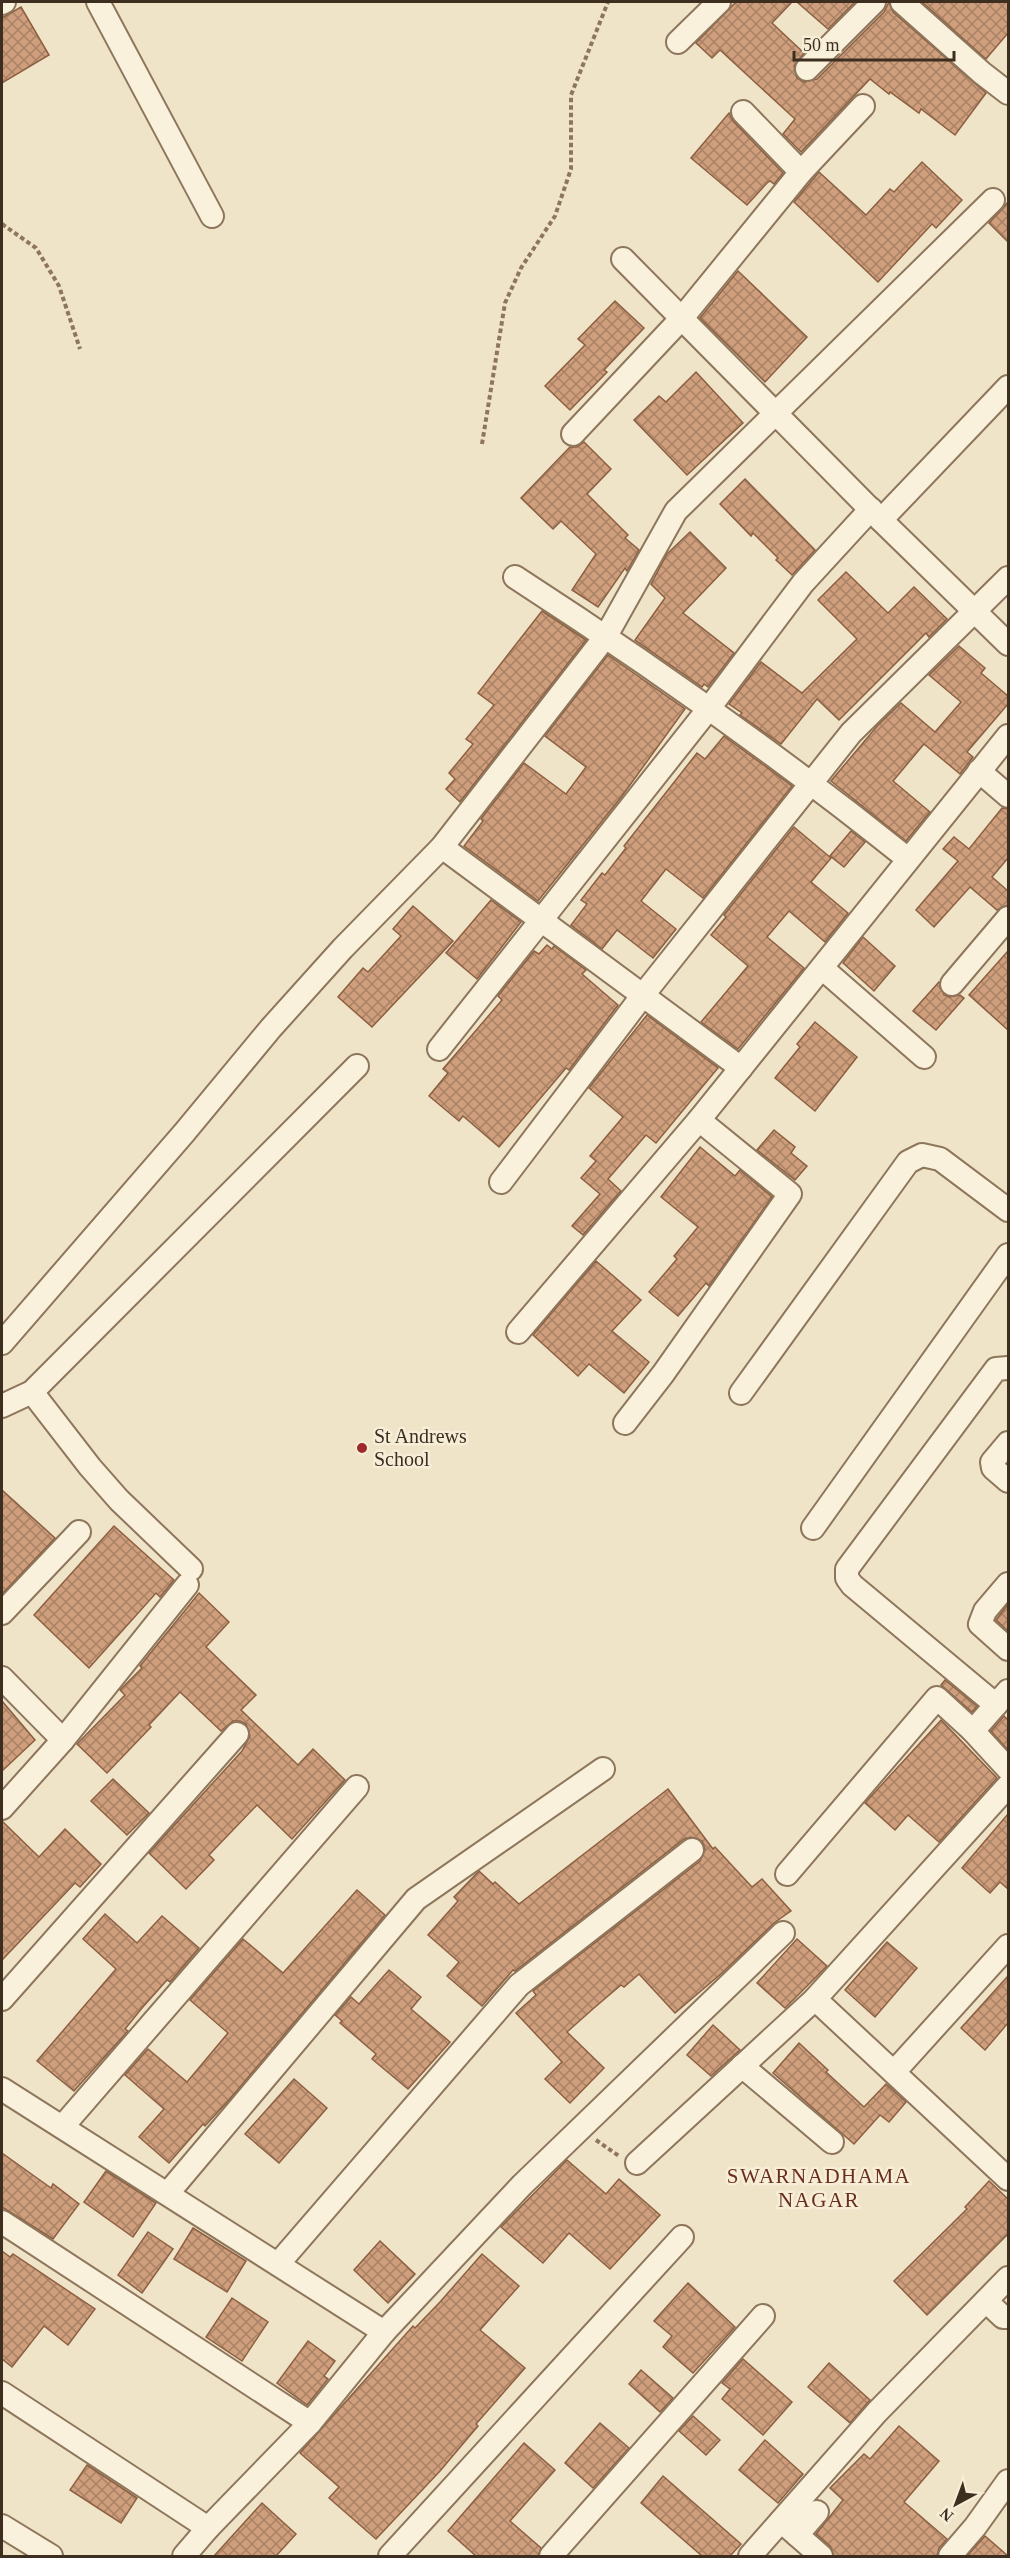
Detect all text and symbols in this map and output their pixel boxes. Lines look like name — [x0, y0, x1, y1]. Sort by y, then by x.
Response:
scale bar — [794, 24, 954, 62]
text: 50 m — [803, 35, 840, 55]
place label: St Andrews School — [374, 1425, 467, 1470]
marker: St Andrews School — [355, 1441, 369, 1455]
district label: SWARNADHAMA NAGAR — [727, 2164, 911, 2212]
north arrow — [926, 2474, 986, 2534]
text: N — [936, 2504, 956, 2525]

